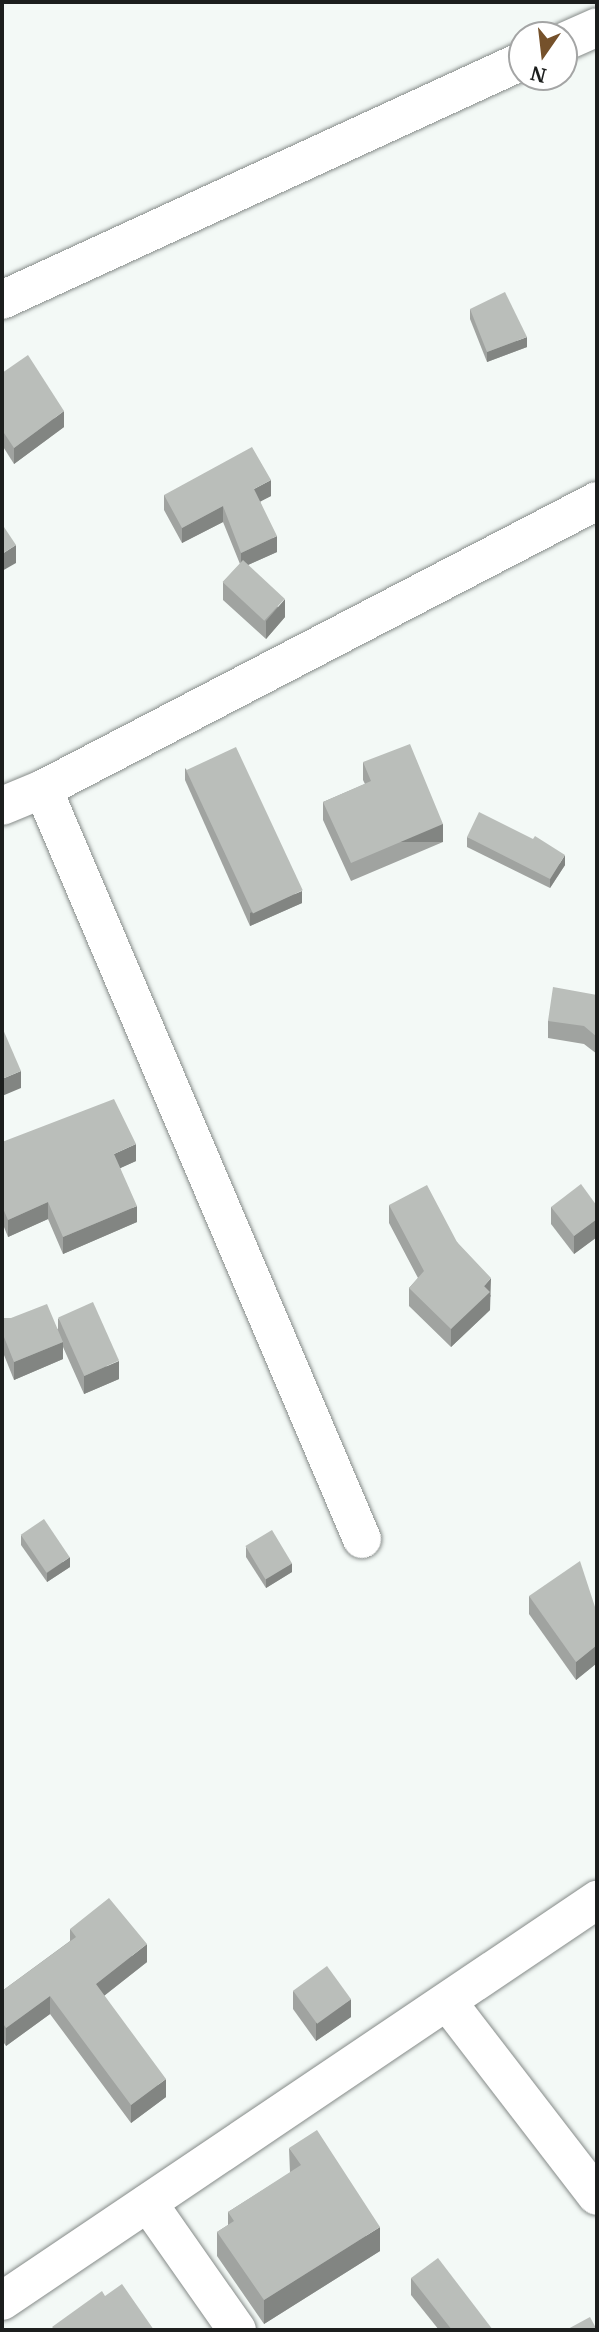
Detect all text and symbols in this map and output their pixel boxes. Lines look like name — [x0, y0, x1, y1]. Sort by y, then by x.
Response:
north arrow — [508, 21, 578, 91]
text: N — [528, 61, 549, 88]

